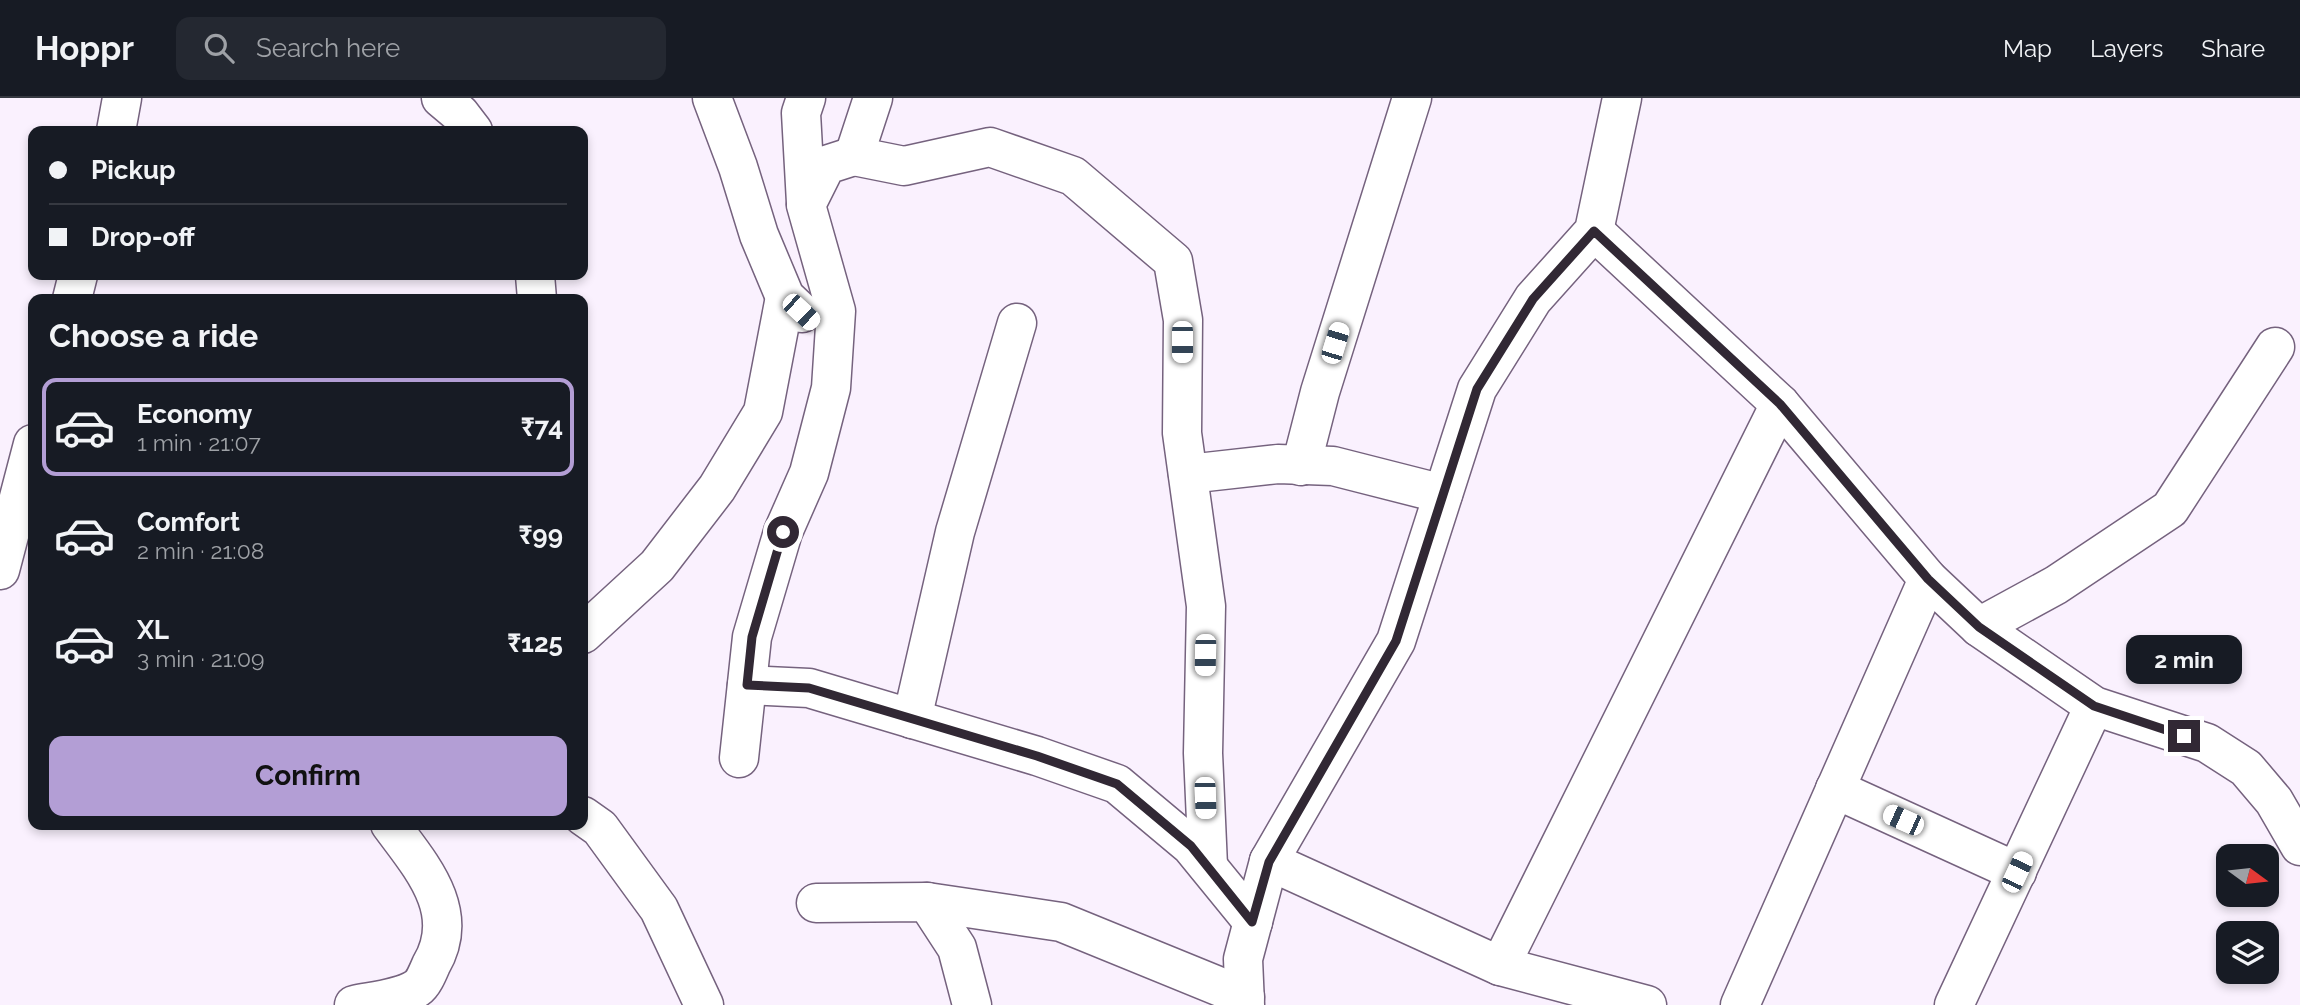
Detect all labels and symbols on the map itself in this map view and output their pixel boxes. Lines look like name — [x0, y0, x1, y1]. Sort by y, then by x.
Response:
car — [779, 290, 824, 334]
car — [1319, 320, 1352, 366]
car — [1172, 321, 1193, 363]
route start — [767, 516, 799, 548]
car — [1195, 634, 1216, 676]
callout: 2 min — [2126, 634, 2242, 684]
route end — [2168, 720, 2200, 752]
car — [1194, 777, 1217, 819]
car — [1880, 802, 1927, 838]
north arrow — [2216, 844, 2278, 906]
car — [1999, 849, 2036, 895]

